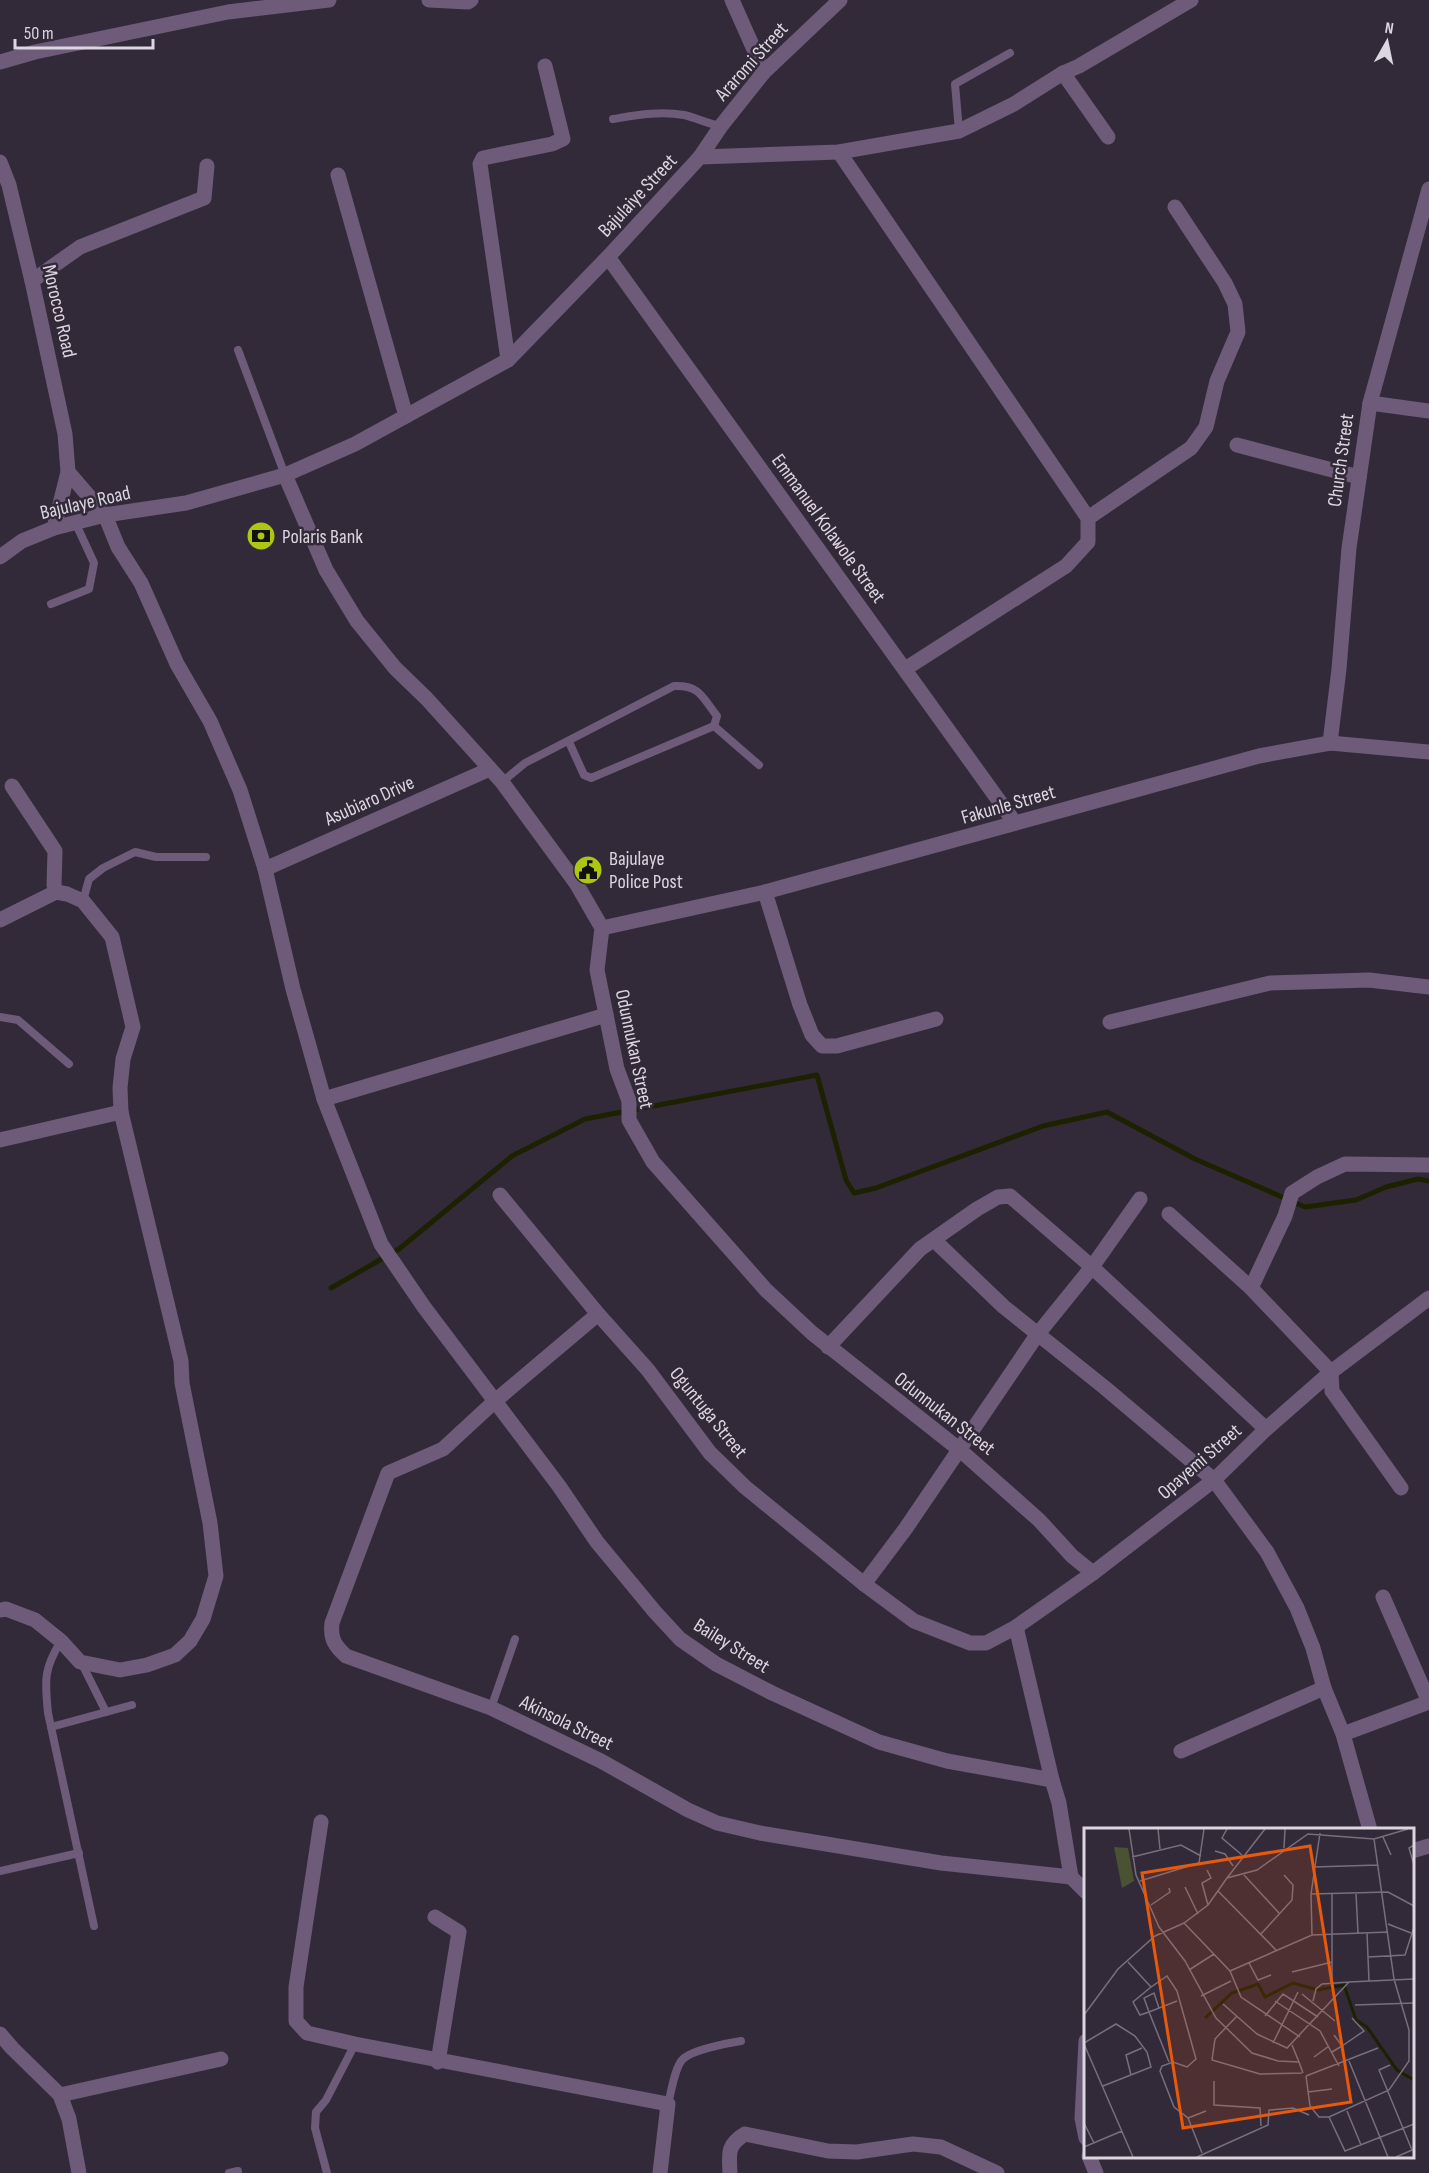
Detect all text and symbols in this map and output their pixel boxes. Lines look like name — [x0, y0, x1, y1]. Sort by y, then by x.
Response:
scale bar — [15, 12, 153, 50]
north arrow — [1357, 12, 1417, 72]
street label: Araromi Street — [709, 17, 793, 107]
text: N — [1383, 19, 1395, 39]
text: 50 m — [24, 23, 54, 44]
street label: Bajulaiye Street — [593, 149, 682, 242]
street label: Morocco Road — [37, 262, 81, 360]
street label: Church Street — [1323, 412, 1359, 508]
street label: Emmanuel Kolawole Street — [766, 449, 890, 608]
street label: Bajulaye Road — [38, 481, 133, 525]
bank icon: Polaris Bank — [245, 520, 277, 552]
place label: Polaris Bank — [282, 525, 363, 549]
street label: Asubiaro Drive — [320, 770, 418, 832]
street label: Fakunle Street — [959, 780, 1058, 830]
place label: Bajulaye Police Post — [609, 847, 683, 894]
public building icon: Bajulaye Police Post — [572, 854, 604, 886]
street label: Odunnukan Street — [610, 987, 658, 1111]
street label: Oguntuga Street — [664, 1362, 752, 1463]
street label: Odunnukan Street — [889, 1367, 1000, 1461]
street label: Opayemi Street — [1153, 1419, 1246, 1505]
street label: Bailey Street — [689, 1613, 774, 1679]
street label: Akinsola Street — [515, 1690, 617, 1756]
inset map — [1084, 1828, 1414, 2158]

